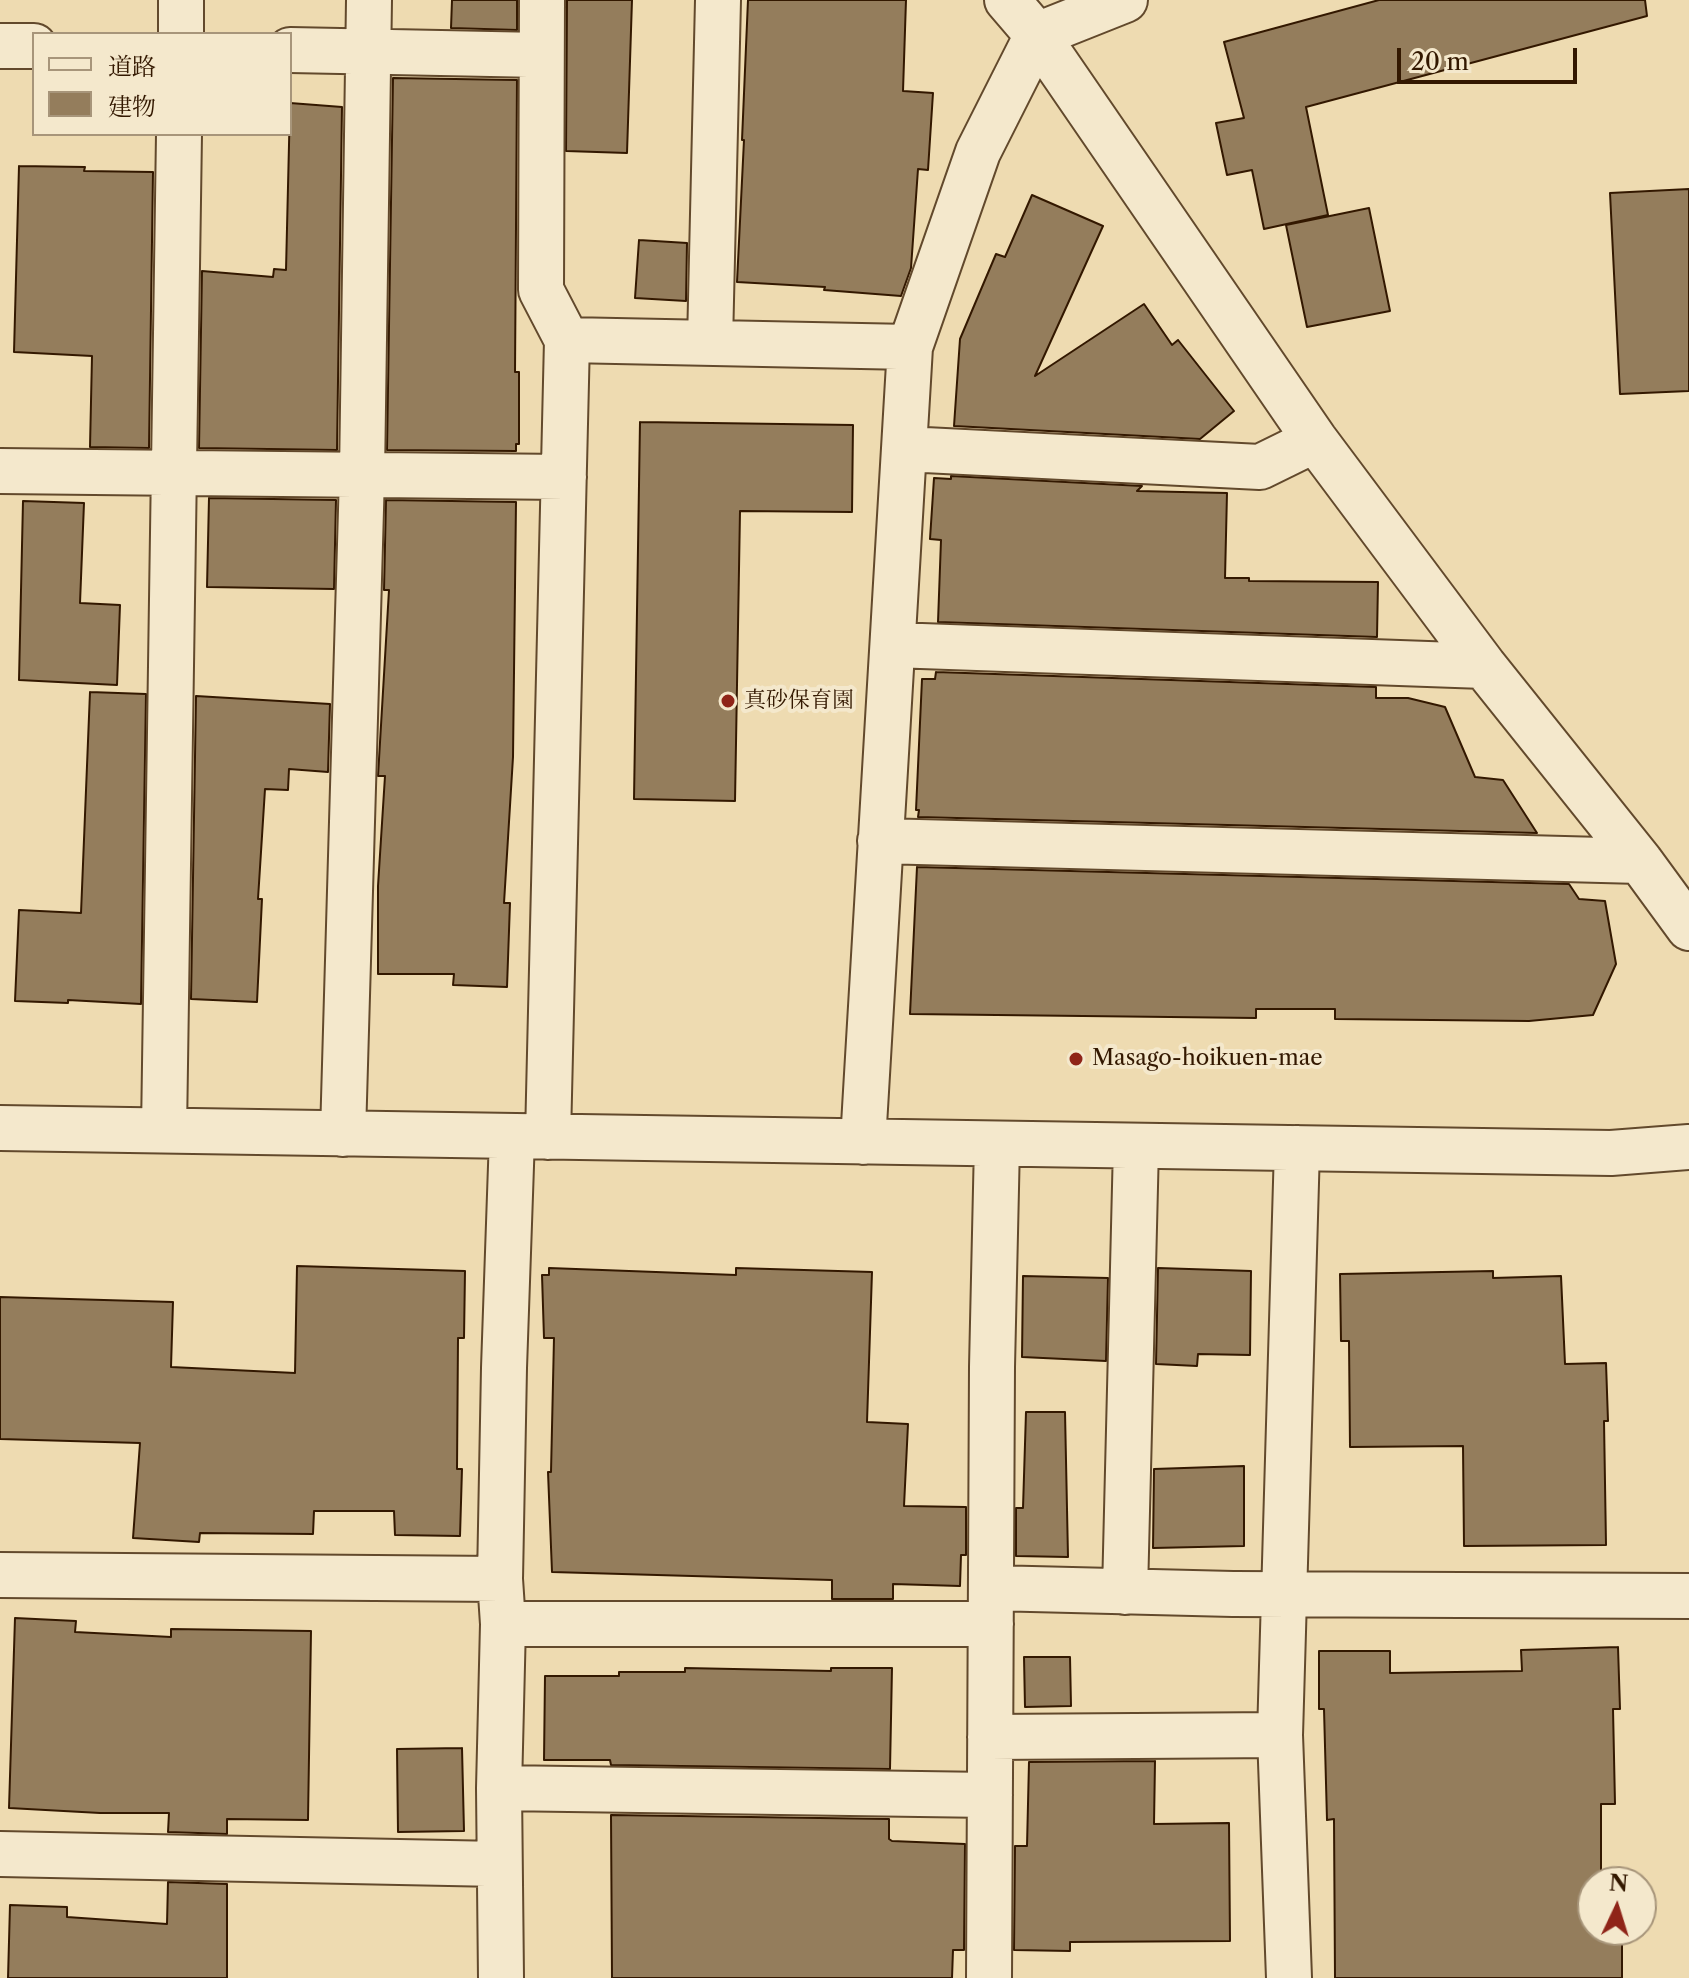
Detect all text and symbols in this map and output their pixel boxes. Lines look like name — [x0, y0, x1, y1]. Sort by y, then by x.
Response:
legend — [32, 32, 292, 136]
scale bar — [1401, 32, 1581, 82]
text: 20 m — [1411, 47, 1469, 76]
text: 道路 — [108, 52, 156, 81]
text: 建物 — [108, 92, 156, 121]
place label: 真砂保育園 — [744, 688, 854, 714]
marker: 真砂保育園 — [719, 692, 737, 710]
place label: Masago-hoikuen-mae — [1092, 1046, 1323, 1072]
marker: Masago-hoikuen-mae — [1067, 1050, 1085, 1068]
north arrow — [1577, 1866, 1657, 1946]
text: N — [1608, 1869, 1629, 1898]

